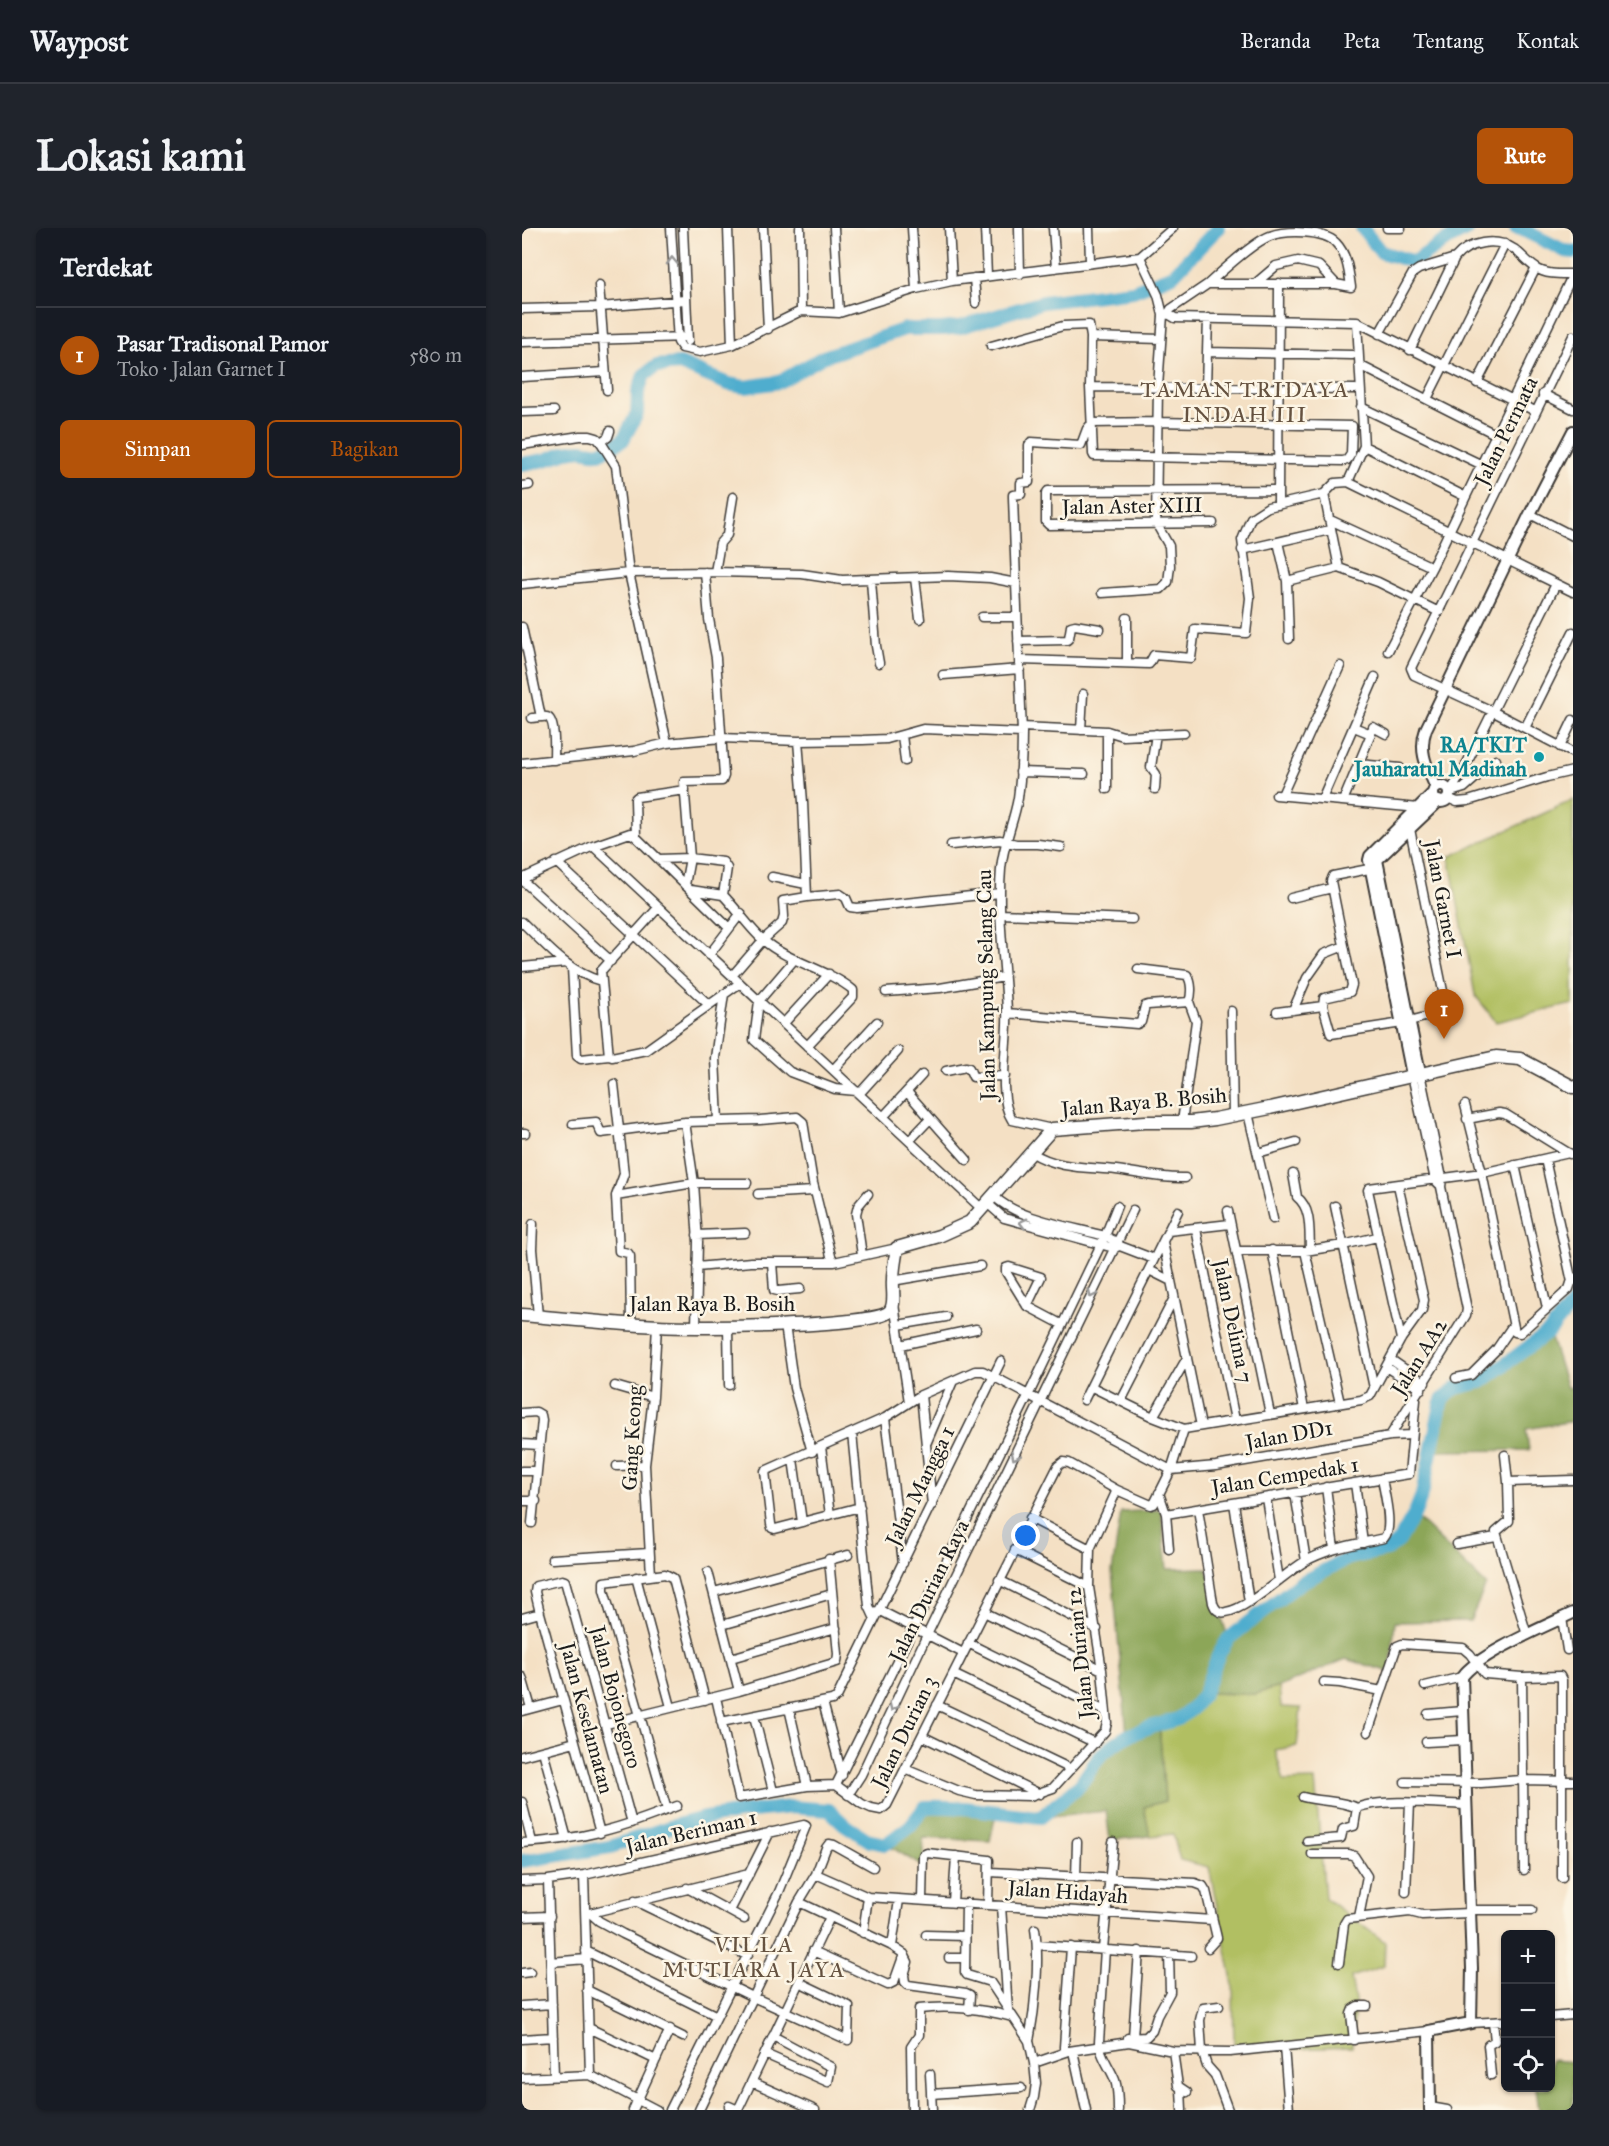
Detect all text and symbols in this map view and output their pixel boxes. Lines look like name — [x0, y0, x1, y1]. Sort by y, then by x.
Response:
text: Waypost — [30, 24, 128, 59]
text: Beranda — [1240, 28, 1311, 54]
text: Peta — [1344, 28, 1380, 54]
text: Tentang — [1413, 28, 1483, 54]
text: Kontak — [1516, 28, 1579, 54]
button: Rute — [1477, 128, 1573, 184]
text: Lokasi kami — [36, 130, 246, 182]
text: Terdekat — [60, 251, 152, 283]
one-way arrow — [666, 257, 678, 266]
text: Pasar Tradisonal Pamor — [117, 330, 328, 357]
text: 1 — [76, 343, 83, 367]
text: 580 m — [409, 343, 462, 367]
text: Toko · Jalan Garnet I — [117, 357, 286, 381]
street label: Jalan Permata — [1468, 372, 1544, 492]
district label: TAMAN TRIDAYA INDAH III — [1140, 376, 1350, 428]
button: Simpan — [60, 420, 255, 478]
button: Bagikan — [267, 420, 462, 478]
street label: Jalan Aster XIII — [1059, 492, 1203, 520]
place label: RA/TKIT Jauharatul Madinah — [1351, 732, 1528, 783]
marker: RA/TKIT Jauharatul Madinah — [1532, 750, 1546, 764]
street label: Jalan Garnet I — [1418, 835, 1467, 961]
street label: Jalan Kampung Selang Cau — [971, 869, 1001, 1103]
pin: 1 — [1424, 990, 1464, 1039]
street label: Jalan Raya B. Bosih — [1058, 1082, 1228, 1122]
one-way arrow — [1018, 1218, 1028, 1231]
street label: Jalan Delima 7 — [1207, 1255, 1259, 1385]
one-way arrow — [1088, 1288, 1100, 1299]
street label: Jalan Raya B. Bosih — [627, 1291, 795, 1317]
street label: Jalan AA2 — [1384, 1313, 1453, 1402]
street label: Gang Keong — [616, 1385, 648, 1491]
street label: Jalan DD1 — [1241, 1415, 1335, 1456]
street label: Jalan Mangga 1 — [879, 1422, 960, 1552]
one-way arrow — [1011, 1449, 1022, 1460]
street label: Jalan Cempedak 1 — [1207, 1451, 1361, 1501]
street label: Jalan Durian Raya — [882, 1515, 975, 1668]
your location — [1011, 1521, 1040, 1550]
street label: Jalan Durian 12 — [1060, 1585, 1100, 1722]
street label: Jalan Bojonegoro — [584, 1621, 648, 1772]
street label: Jalan Keselamatan — [554, 1637, 620, 1797]
street label: Jalan Durian 3 — [865, 1672, 942, 1794]
one-way arrow — [889, 1700, 901, 1711]
street label: Jalan Beriman 1 — [621, 1804, 759, 1860]
street label: Jalan Hidayah — [1005, 1875, 1129, 1909]
map controls — [1501, 1930, 1555, 2092]
button: + — [1501, 1930, 1555, 1984]
district label: VILLA MUTIARA JAYA — [662, 1931, 846, 1983]
button: − — [1501, 1984, 1555, 2038]
button: locate — [1501, 2038, 1555, 2092]

